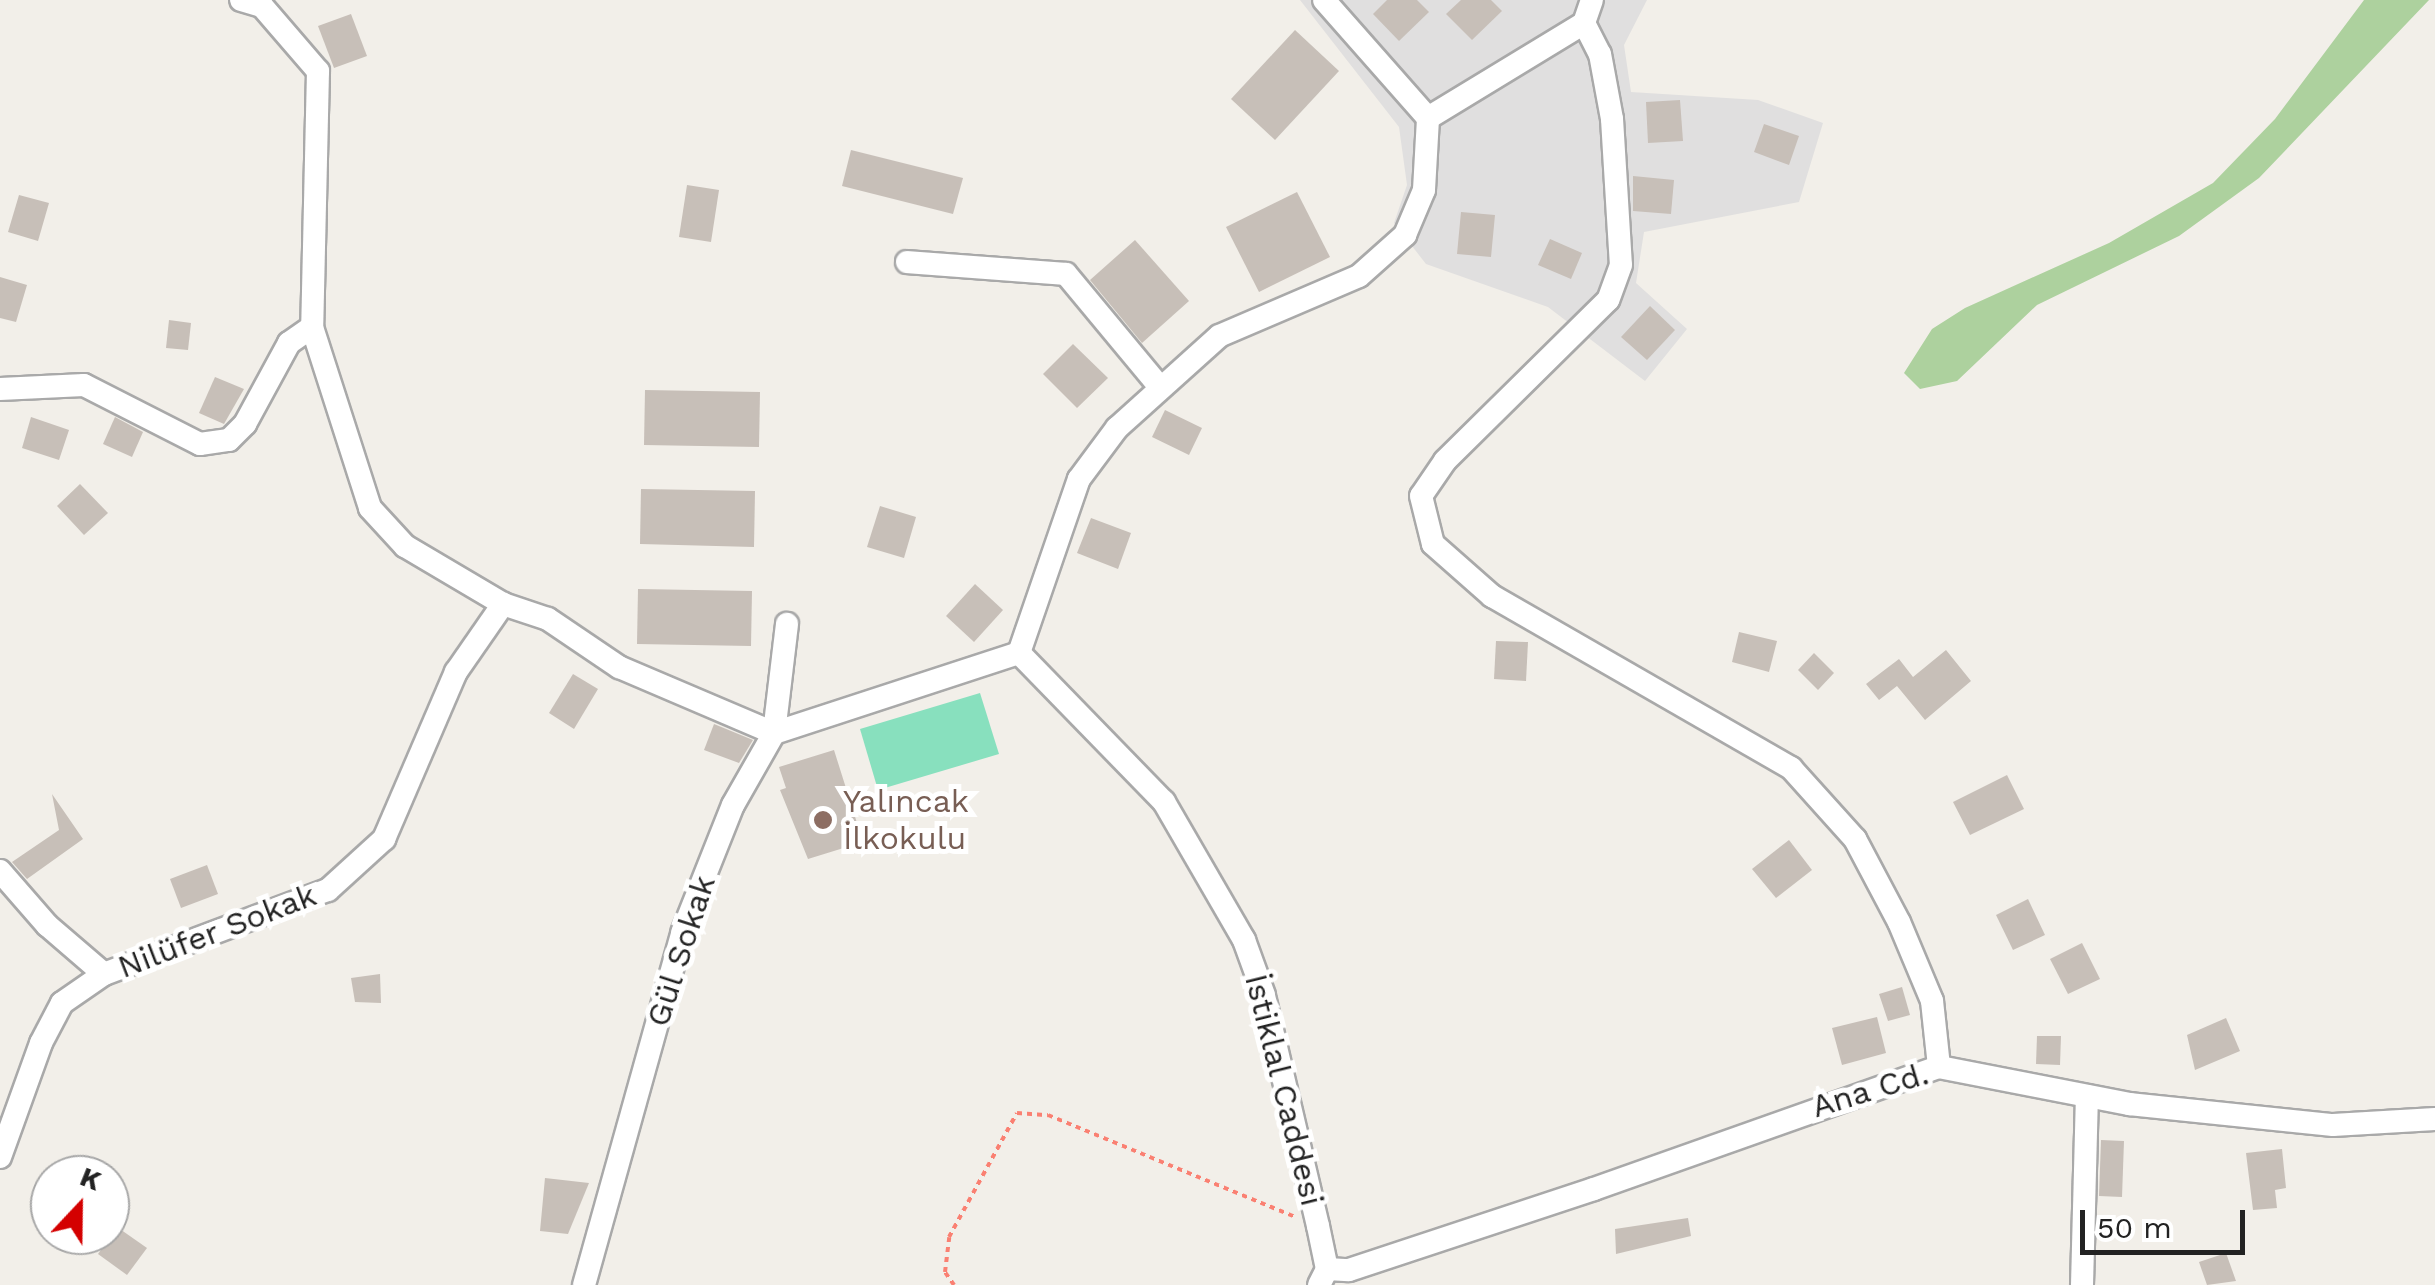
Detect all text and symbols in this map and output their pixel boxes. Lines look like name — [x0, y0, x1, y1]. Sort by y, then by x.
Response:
place label: Yalıncak İlkokulu — [843, 783, 969, 858]
marker: Yalıncak İlkokulu — [812, 809, 834, 831]
street label: Gül Sokak — [638, 870, 724, 1032]
street label: Nilüfer Sokak — [112, 875, 322, 987]
street label: İstiklal Caddesi — [1236, 970, 1332, 1210]
street label: Ana Cd. — [1807, 1054, 1933, 1126]
north arrow — [30, 1155, 130, 1255]
text: K — [75, 1160, 106, 1198]
scale bar — [2085, 1190, 2250, 1252]
text: 50 m — [2097, 1210, 2172, 1245]

